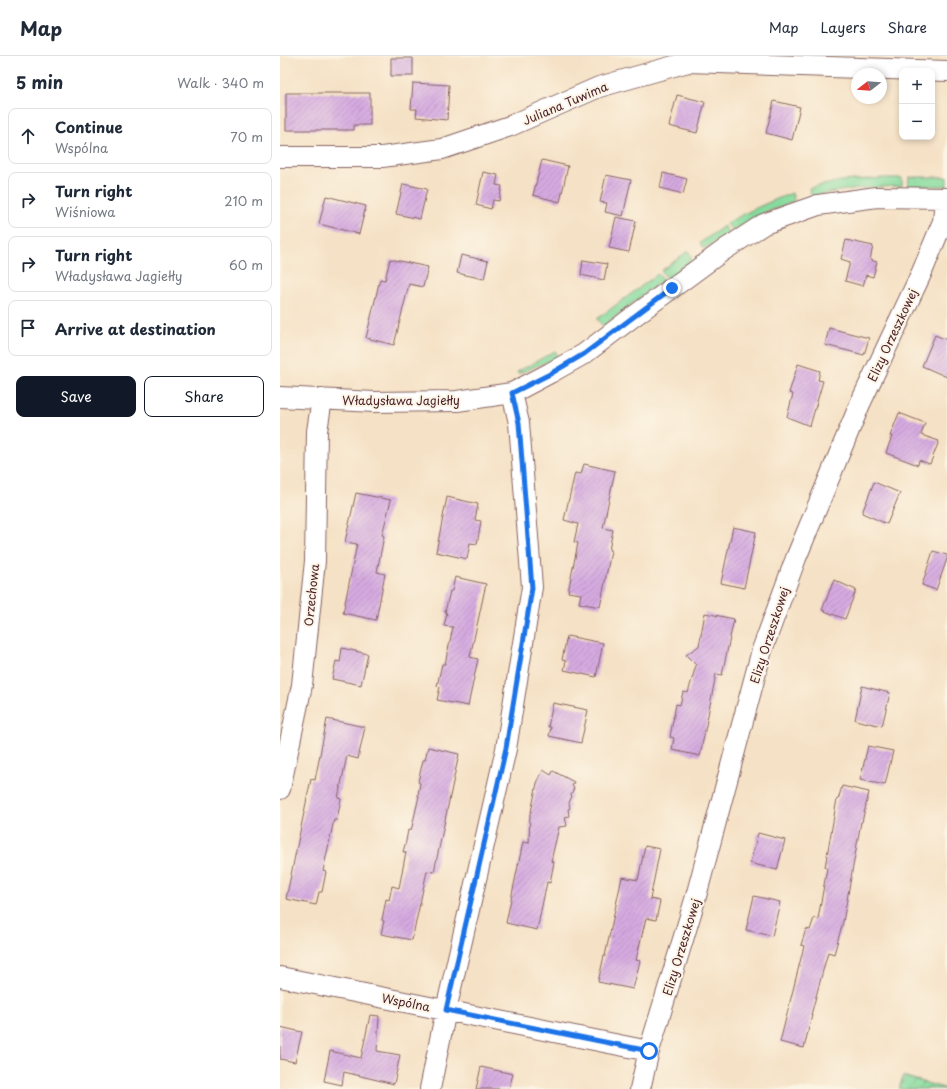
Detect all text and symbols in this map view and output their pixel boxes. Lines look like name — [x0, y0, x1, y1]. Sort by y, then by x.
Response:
text: Map — [20, 14, 62, 42]
text: Map — [769, 17, 799, 38]
text: Layers — [821, 17, 866, 38]
text: Share — [888, 17, 927, 38]
north arrow — [851, 68, 887, 104]
map controls — [899, 68, 935, 140]
button: + — [899, 68, 935, 104]
text: 5 min — [16, 69, 63, 95]
text: Walk · 340 m — [177, 73, 264, 92]
street label: Juliana Tuwima — [519, 77, 611, 129]
button: − — [899, 104, 935, 140]
text: Continue — [55, 115, 123, 138]
icon: ahead — [17, 125, 39, 147]
text: 70 m — [230, 127, 263, 146]
text: Wspólna — [55, 138, 108, 157]
text: Turn right — [55, 179, 132, 202]
icon: right — [17, 189, 39, 211]
text: 210 m — [224, 191, 263, 210]
text: Wiśniowa — [55, 202, 115, 221]
text: Turn right — [55, 243, 132, 266]
icon: right — [17, 253, 39, 275]
text: 60 m — [229, 255, 263, 274]
text: Władysława Jagiełły — [55, 266, 182, 285]
route end — [663, 279, 681, 297]
street label: Elizy Orzeszkowej — [863, 286, 921, 384]
icon: arrive — [17, 317, 39, 339]
text: Arrive at destination — [55, 317, 216, 340]
button: Save — [16, 376, 136, 417]
button: Share — [144, 376, 264, 417]
street label: Władysława Jagiełły — [342, 391, 460, 409]
street label: Orzechowa — [299, 562, 323, 627]
street label: Elizy Orzeszkowej — [745, 584, 793, 686]
street label: Elizy Orzeszkowej — [658, 896, 704, 998]
street label: Wspólna — [380, 988, 432, 1016]
route start — [640, 1042, 658, 1060]

